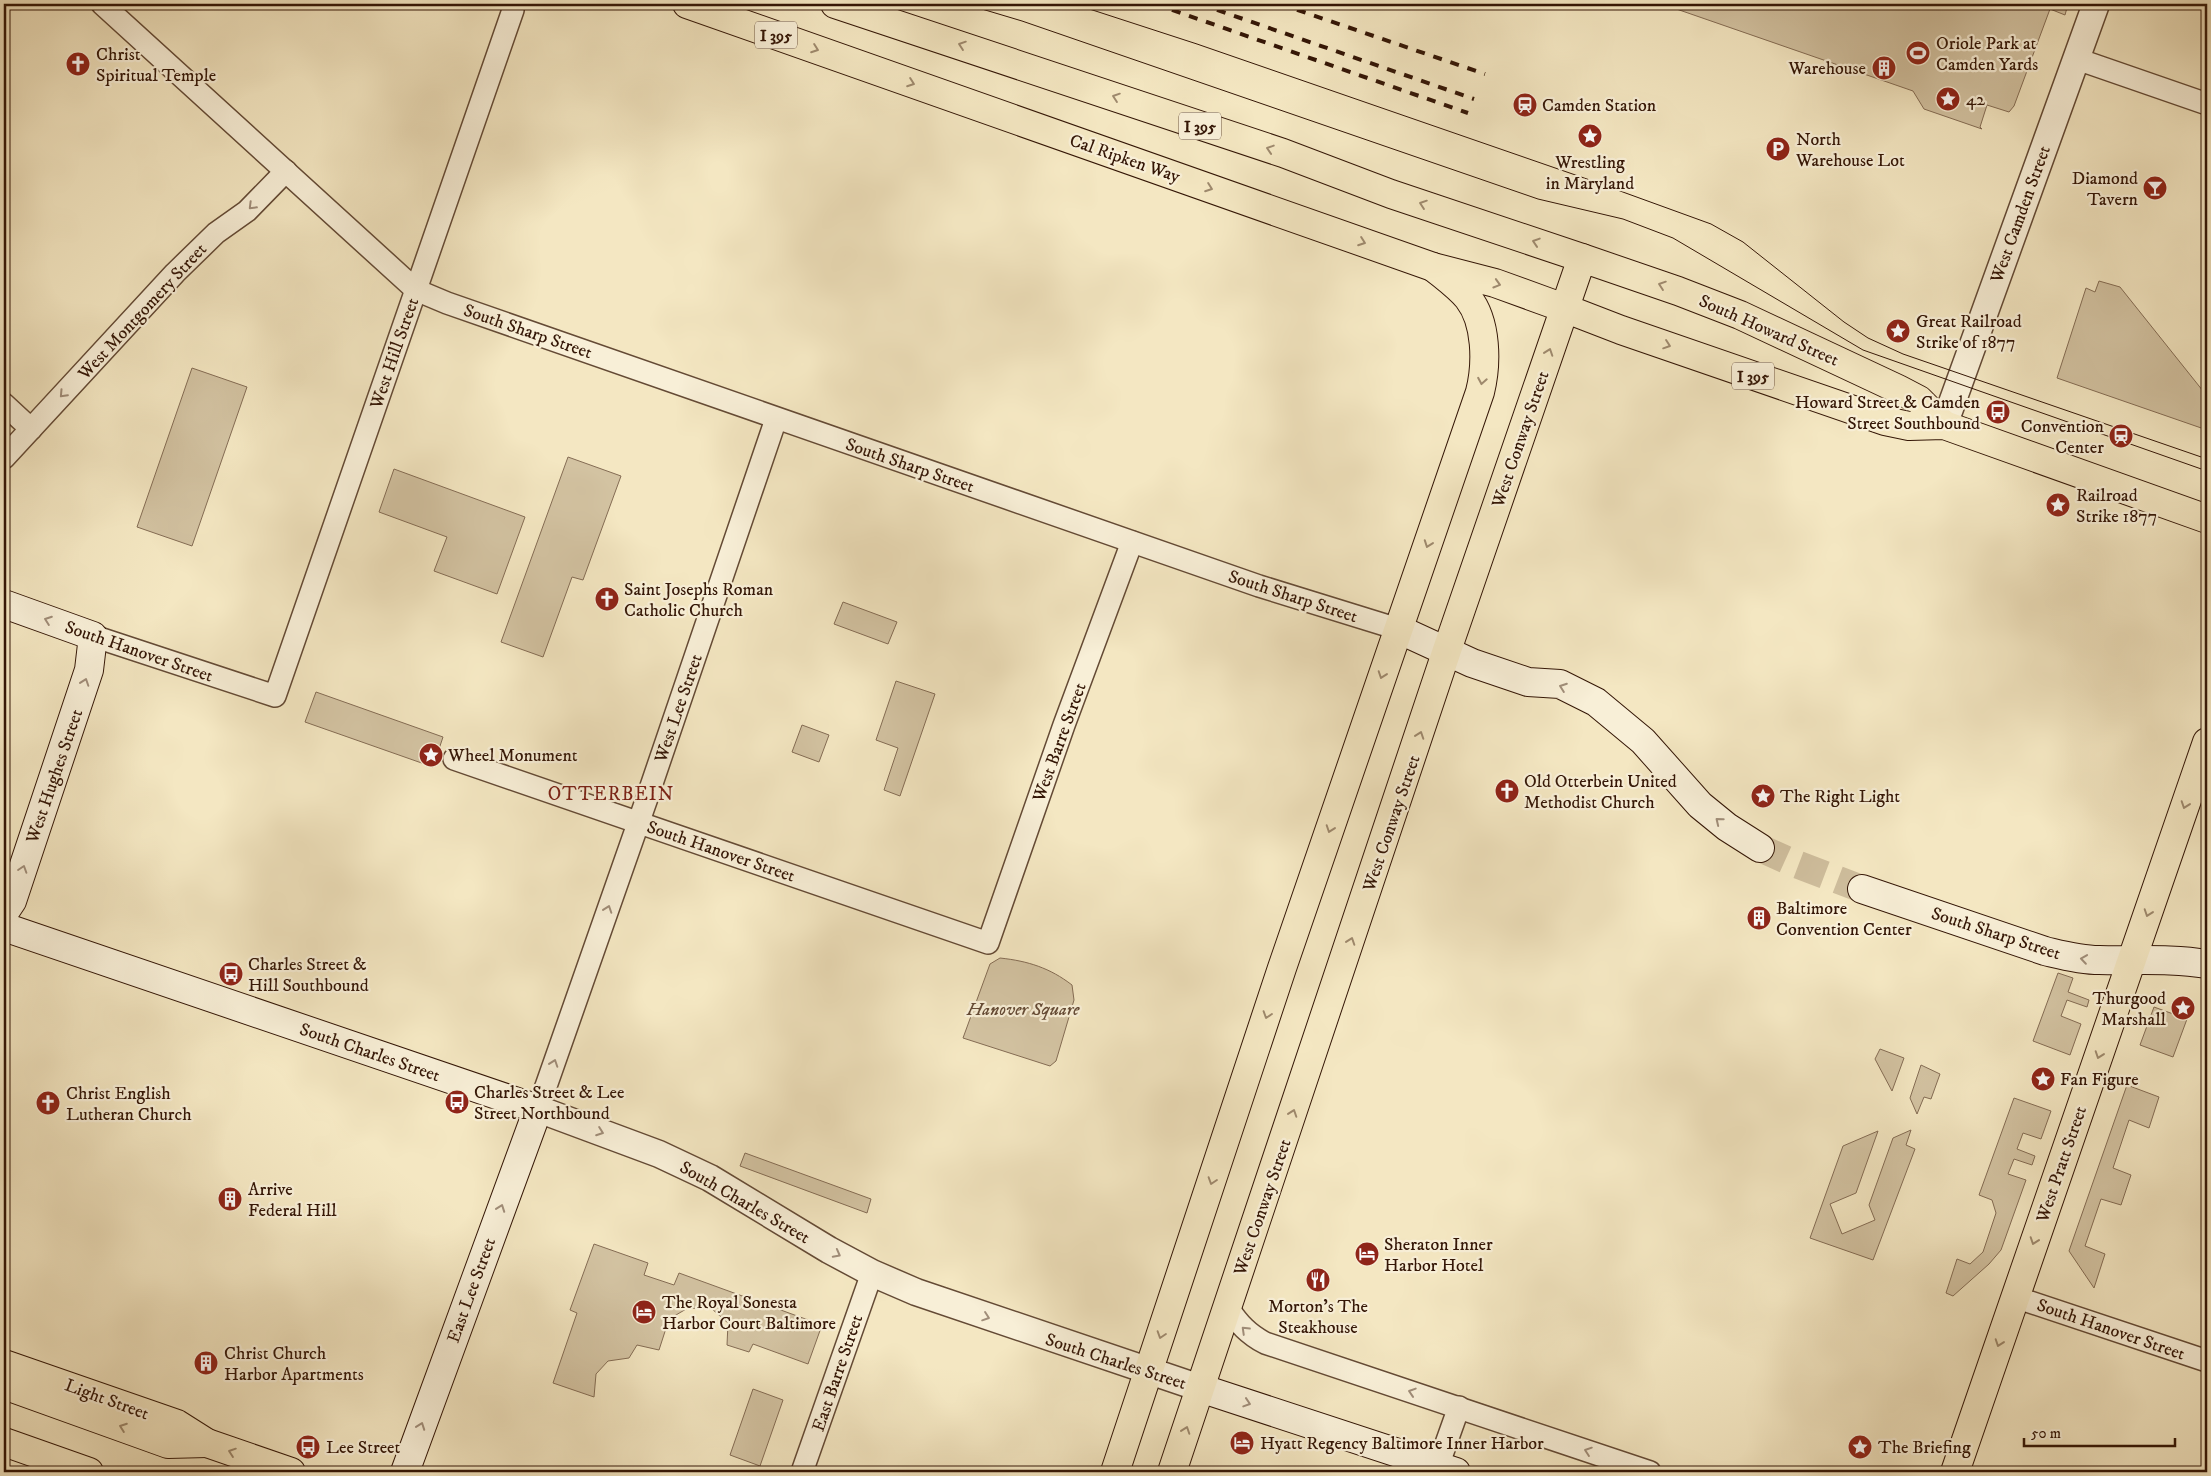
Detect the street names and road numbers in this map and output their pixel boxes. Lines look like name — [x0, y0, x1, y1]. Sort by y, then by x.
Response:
road number: I 395 — [755, 22, 797, 48]
road number: I 395 — [1179, 112, 1221, 140]
street label: Cal Ripken Way — [1067, 130, 1183, 188]
street label: West Camden Street — [1986, 143, 2056, 287]
street label: West Montgomery Street — [73, 239, 212, 385]
street label: South Howard Street — [1695, 290, 1842, 372]
street label: West Hill Street — [365, 295, 424, 413]
street label: South Sharp Street — [460, 300, 595, 364]
road number: I 395 — [1732, 362, 1774, 390]
street label: West Conway Street — [1487, 368, 1555, 511]
street label: South Sharp Street — [842, 434, 977, 498]
street label: South Sharp Street — [1225, 566, 1360, 628]
street label: South Hanover Street — [62, 616, 216, 688]
street label: West Lee Street — [650, 651, 708, 766]
street label: West Barre Street — [1028, 680, 1092, 806]
street label: West Hughes Street — [21, 706, 88, 847]
street label: West Conway Street — [1358, 752, 1426, 895]
street label: South Hanover Street — [644, 816, 798, 888]
street label: South Sharp Street — [1928, 903, 2063, 965]
street label: South Charles Street — [297, 1019, 443, 1087]
street label: West Pratt Street — [2031, 1103, 2092, 1226]
street label: West Conway Street — [1229, 1136, 1297, 1279]
street label: South Charles Street — [675, 1157, 814, 1249]
street label: East Lee Street — [443, 1235, 501, 1346]
street label: South Hanover Street — [2034, 1294, 2188, 1366]
street label: East Barre Street — [808, 1312, 868, 1435]
street label: South Charles Street — [1042, 1329, 1189, 1395]
street label: Light Street — [62, 1375, 152, 1425]

